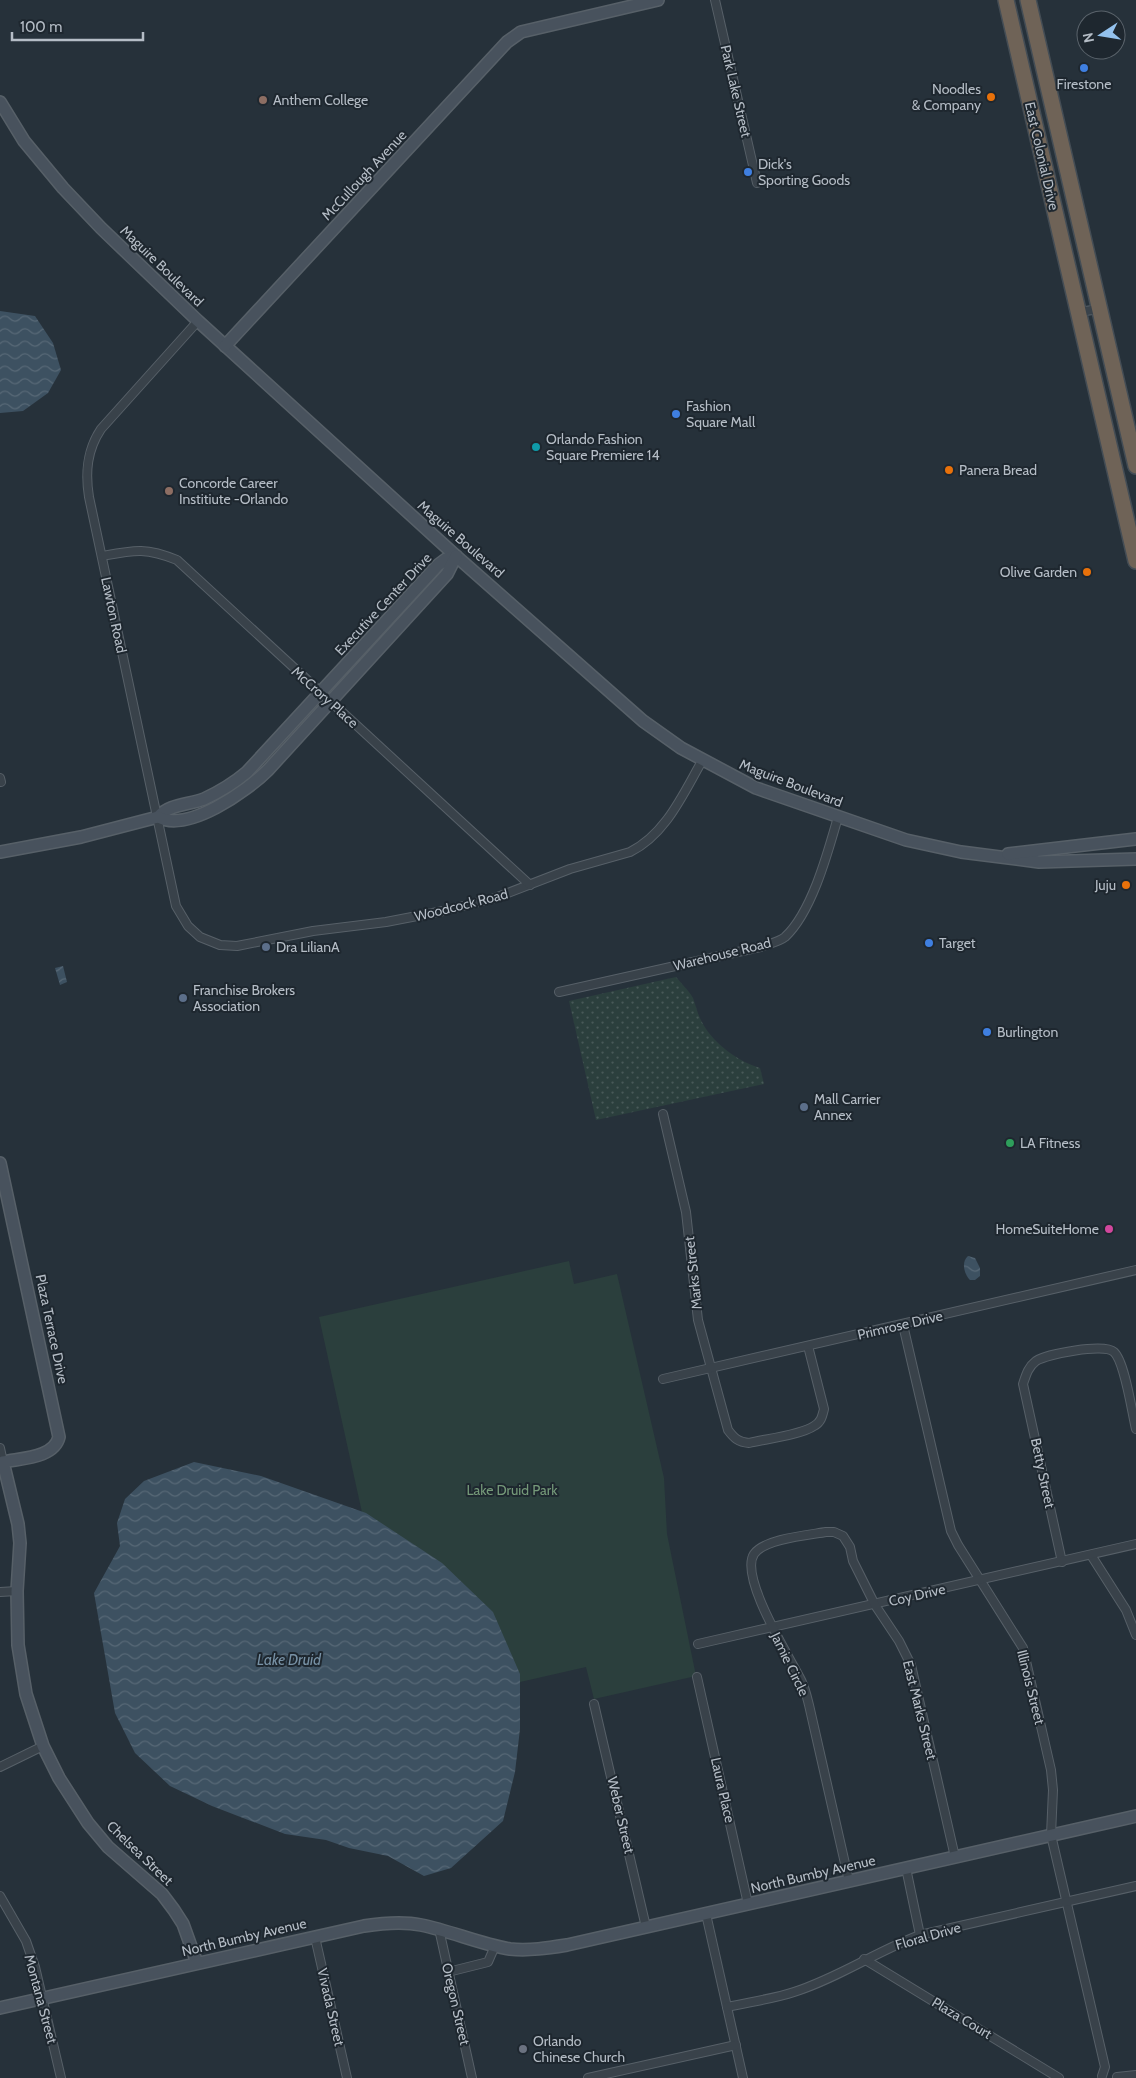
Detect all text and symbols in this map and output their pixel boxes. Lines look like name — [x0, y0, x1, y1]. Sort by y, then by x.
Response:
scale bar — [12, 10, 144, 42]
north arrow — [1076, 10, 1126, 60]
text: 100 m — [20, 18, 62, 36]
text: N — [1078, 31, 1098, 44]
street label: Park Lake Street — [717, 43, 755, 139]
marker: Firestone — [1078, 62, 1090, 74]
place label: Firestone — [1057, 75, 1111, 93]
place label: Noodles & Company — [912, 80, 981, 114]
place label: Anthem College — [273, 91, 368, 109]
marker: Noodles & Company — [985, 91, 997, 103]
marker: Anthem College — [257, 94, 269, 106]
street label: East Colonial Drive — [1021, 100, 1063, 212]
street label: McCullough Avenue — [318, 126, 410, 224]
place label: Dick's Sporting Goods — [758, 155, 850, 189]
marker: Dick's Sporting Goods — [742, 166, 754, 178]
street label: Maguire Boulevard — [116, 222, 208, 310]
place label: Fashion Square Mall — [686, 397, 756, 431]
marker: Fashion Square Mall — [670, 408, 682, 420]
place label: Orlando Fashion Square Premiere 14 — [546, 430, 660, 464]
marker: Orlando Fashion Square Premiere 14 — [530, 441, 542, 453]
place label: Panera Bread — [959, 461, 1037, 479]
marker: Panera Bread — [943, 464, 955, 476]
place label: Concorde Career Institiute -Orlando — [179, 474, 288, 508]
marker: Concorde Career Institiute -Orlando — [163, 485, 175, 497]
street label: Maguire Boulevard — [414, 496, 508, 582]
street label: Executive Center Drive — [331, 549, 435, 659]
place label: Olive Garden — [1000, 563, 1077, 581]
marker: Olive Garden — [1081, 566, 1093, 578]
street label: Lawton Road — [97, 575, 131, 655]
street label: McCrory Place — [288, 662, 362, 732]
street label: Maguire Boulevard — [737, 755, 845, 811]
place label: Juju — [1094, 876, 1116, 894]
marker: Juju — [1120, 879, 1132, 891]
street label: Woodcock Road — [412, 885, 510, 925]
street label: Warehouse Road — [671, 933, 773, 975]
place label: Target — [939, 934, 976, 952]
marker: Target — [923, 937, 935, 949]
place label: Dra LilianA — [276, 938, 340, 956]
marker: Dra LilianA — [260, 941, 272, 953]
place label: Franchise Brokers Association — [193, 981, 295, 1015]
marker: Franchise Brokers Association — [177, 992, 189, 1004]
place label: Burlington — [997, 1023, 1058, 1041]
marker: Burlington — [981, 1026, 993, 1038]
place label: Mall Carrier Annex — [814, 1090, 881, 1124]
marker: Mall Carrier Annex — [798, 1101, 810, 1113]
place label: LA Fitness — [1020, 1134, 1080, 1152]
marker: LA Fitness — [1004, 1137, 1016, 1149]
place label: HomeSuiteHome — [996, 1220, 1099, 1238]
marker: HomeSuiteHome — [1103, 1223, 1115, 1235]
street label: Marks Street — [680, 1235, 706, 1311]
street label: Plaza Terrace Drive — [32, 1273, 72, 1385]
street label: Primrose Drive — [856, 1306, 944, 1344]
street label: Betty Street — [1027, 1436, 1059, 1510]
park label: Lake Druid Park — [467, 1481, 558, 1499]
street label: Coy Drive — [887, 1580, 947, 1610]
street label: Jamie Circle — [766, 1628, 813, 1699]
street label: Illinois Street — [1013, 1648, 1049, 1727]
water label: Lake Druid — [257, 1651, 322, 1669]
street label: East Marks Street — [899, 1658, 941, 1762]
street label: Laura Place — [707, 1756, 739, 1824]
street label: Weber Street — [603, 1775, 639, 1855]
street label: Chelsea Street — [103, 1817, 177, 1889]
street label: North Bumby Avenue — [749, 1851, 877, 1897]
street label: North Bumby Avenue — [180, 1914, 308, 1960]
street label: Floral Drive — [893, 1918, 963, 1954]
street label: Montana Street — [20, 1952, 62, 2046]
street label: Oregon Street — [438, 1961, 474, 2047]
street label: Vivada Street — [313, 1966, 349, 2048]
street label: Plaza Court — [929, 1993, 996, 2043]
place label: Orlando Chinese Church — [533, 2032, 625, 2066]
marker: Orlando Chinese Church — [517, 2043, 529, 2055]

